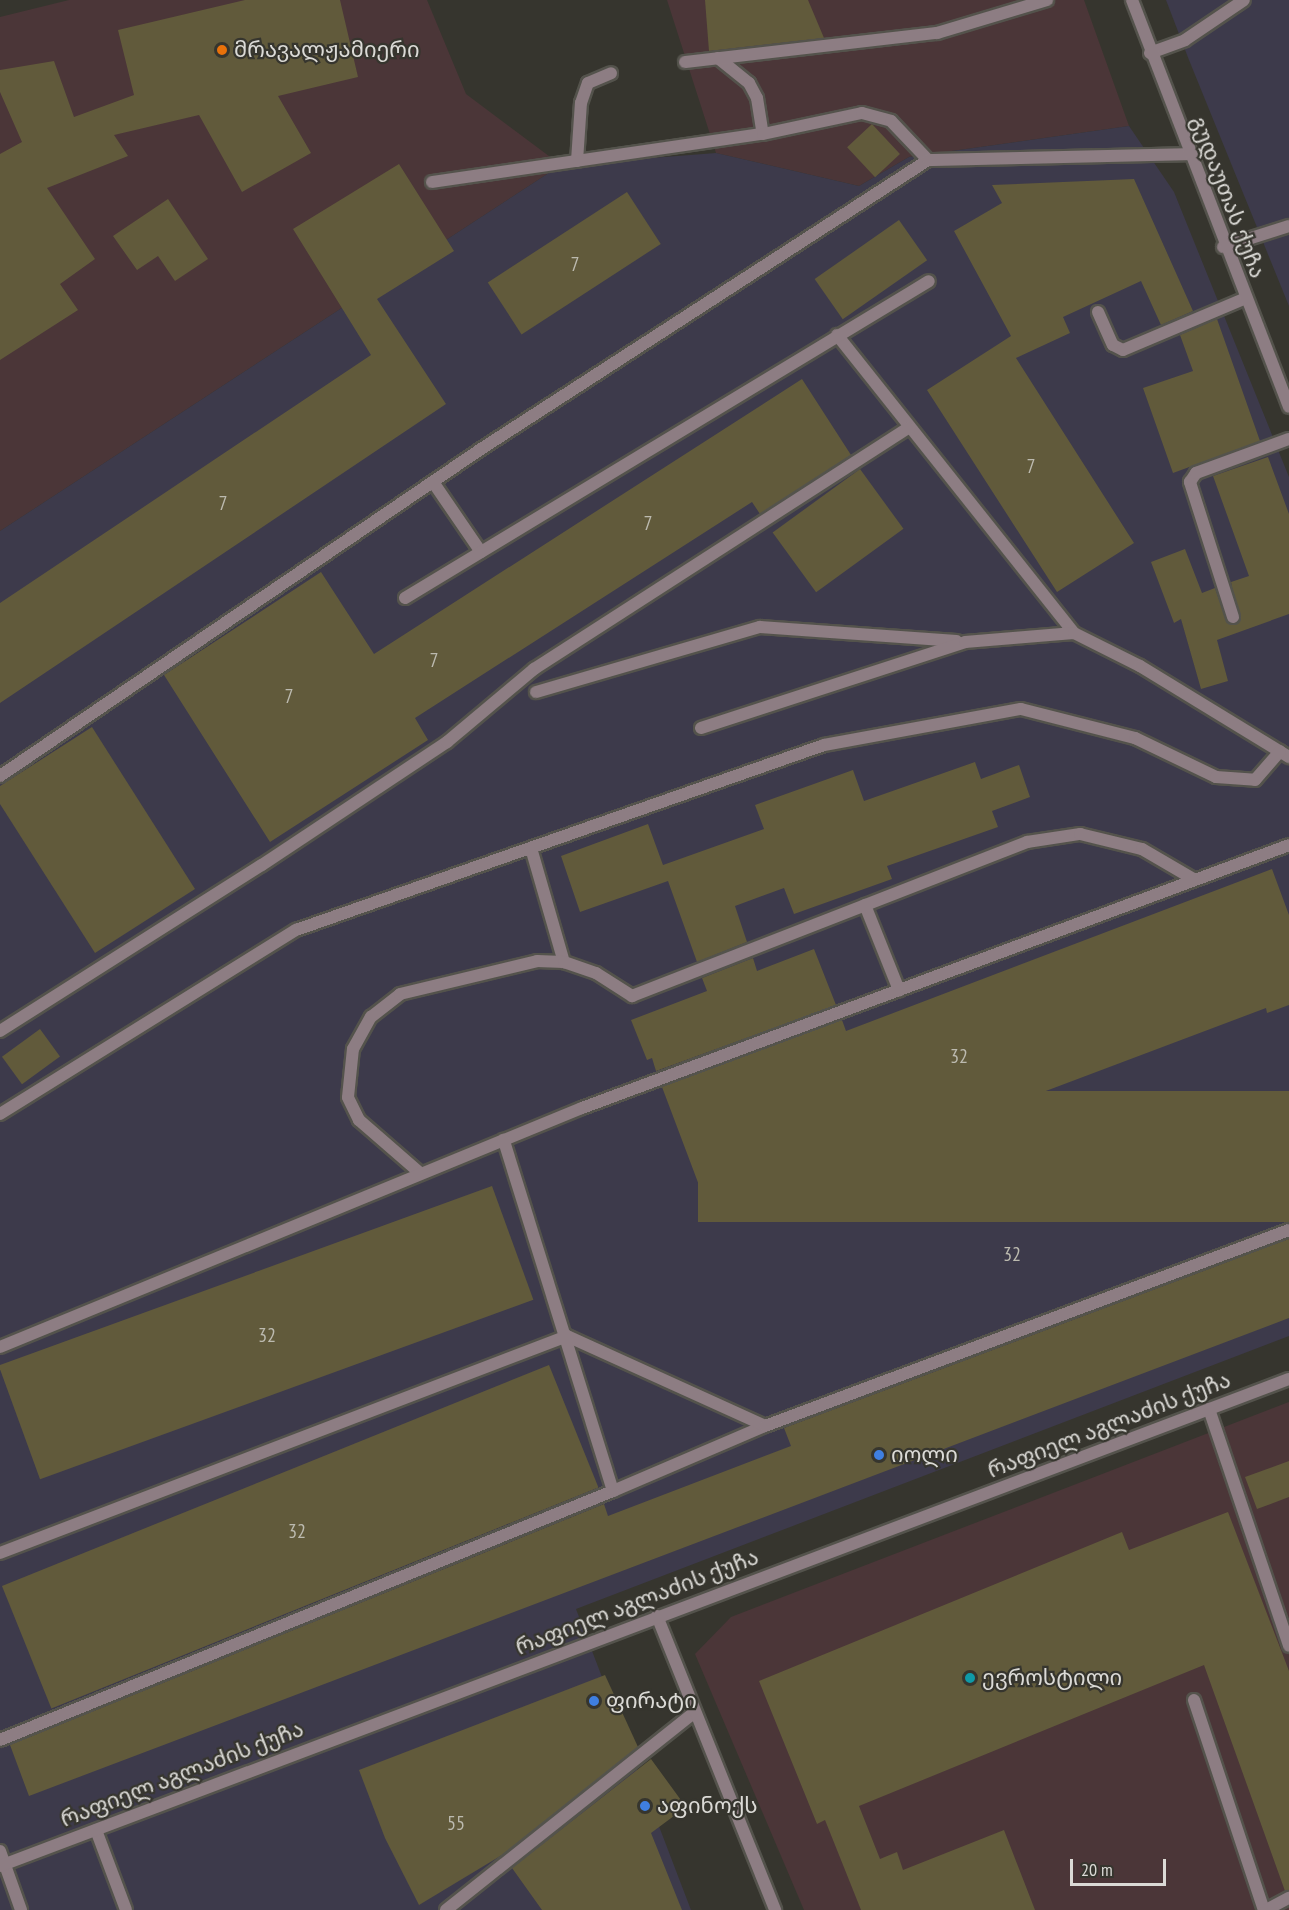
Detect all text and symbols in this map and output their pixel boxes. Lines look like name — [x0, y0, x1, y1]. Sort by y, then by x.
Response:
place label: მრავალჟამიერი — [234, 37, 420, 63]
marker: მრავალჟამიერი — [215, 43, 229, 57]
street label: გუდაუთას ქუჩა — [1185, 112, 1271, 282]
house number: 7 — [571, 252, 579, 276]
house number: 7 — [1027, 454, 1035, 478]
house number: 7 — [219, 491, 227, 515]
house number: 7 — [644, 511, 652, 535]
house number: 7 — [430, 648, 438, 672]
house number: 7 — [285, 684, 293, 708]
house number: 32 — [950, 1044, 968, 1068]
house number: 32 — [1003, 1242, 1021, 1266]
house number: 32 — [258, 1323, 276, 1347]
street label: რაფიელ აგლაძის ქუჩა — [984, 1366, 1234, 1484]
place label: იოლი — [891, 1442, 958, 1468]
marker: იოლი — [872, 1448, 886, 1462]
house number: 32 — [288, 1519, 306, 1543]
street label: რაფიელ აგლაძის ქუჩა — [512, 1543, 762, 1661]
place label: ევროსტილი — [982, 1665, 1122, 1691]
marker: ევროსტილი — [963, 1671, 977, 1685]
place label: ფირატი — [606, 1688, 697, 1714]
marker: ფირატი — [587, 1694, 601, 1708]
street label: რაფიელ აგლაძის ქუჩა — [57, 1715, 307, 1833]
place label: აფინოქს — [657, 1793, 758, 1819]
marker: აფინოქს — [638, 1799, 652, 1813]
house number: 55 — [447, 1811, 465, 1835]
scale bar — [1073, 1847, 1169, 1885]
text: 20 m — [1081, 1858, 1113, 1881]

